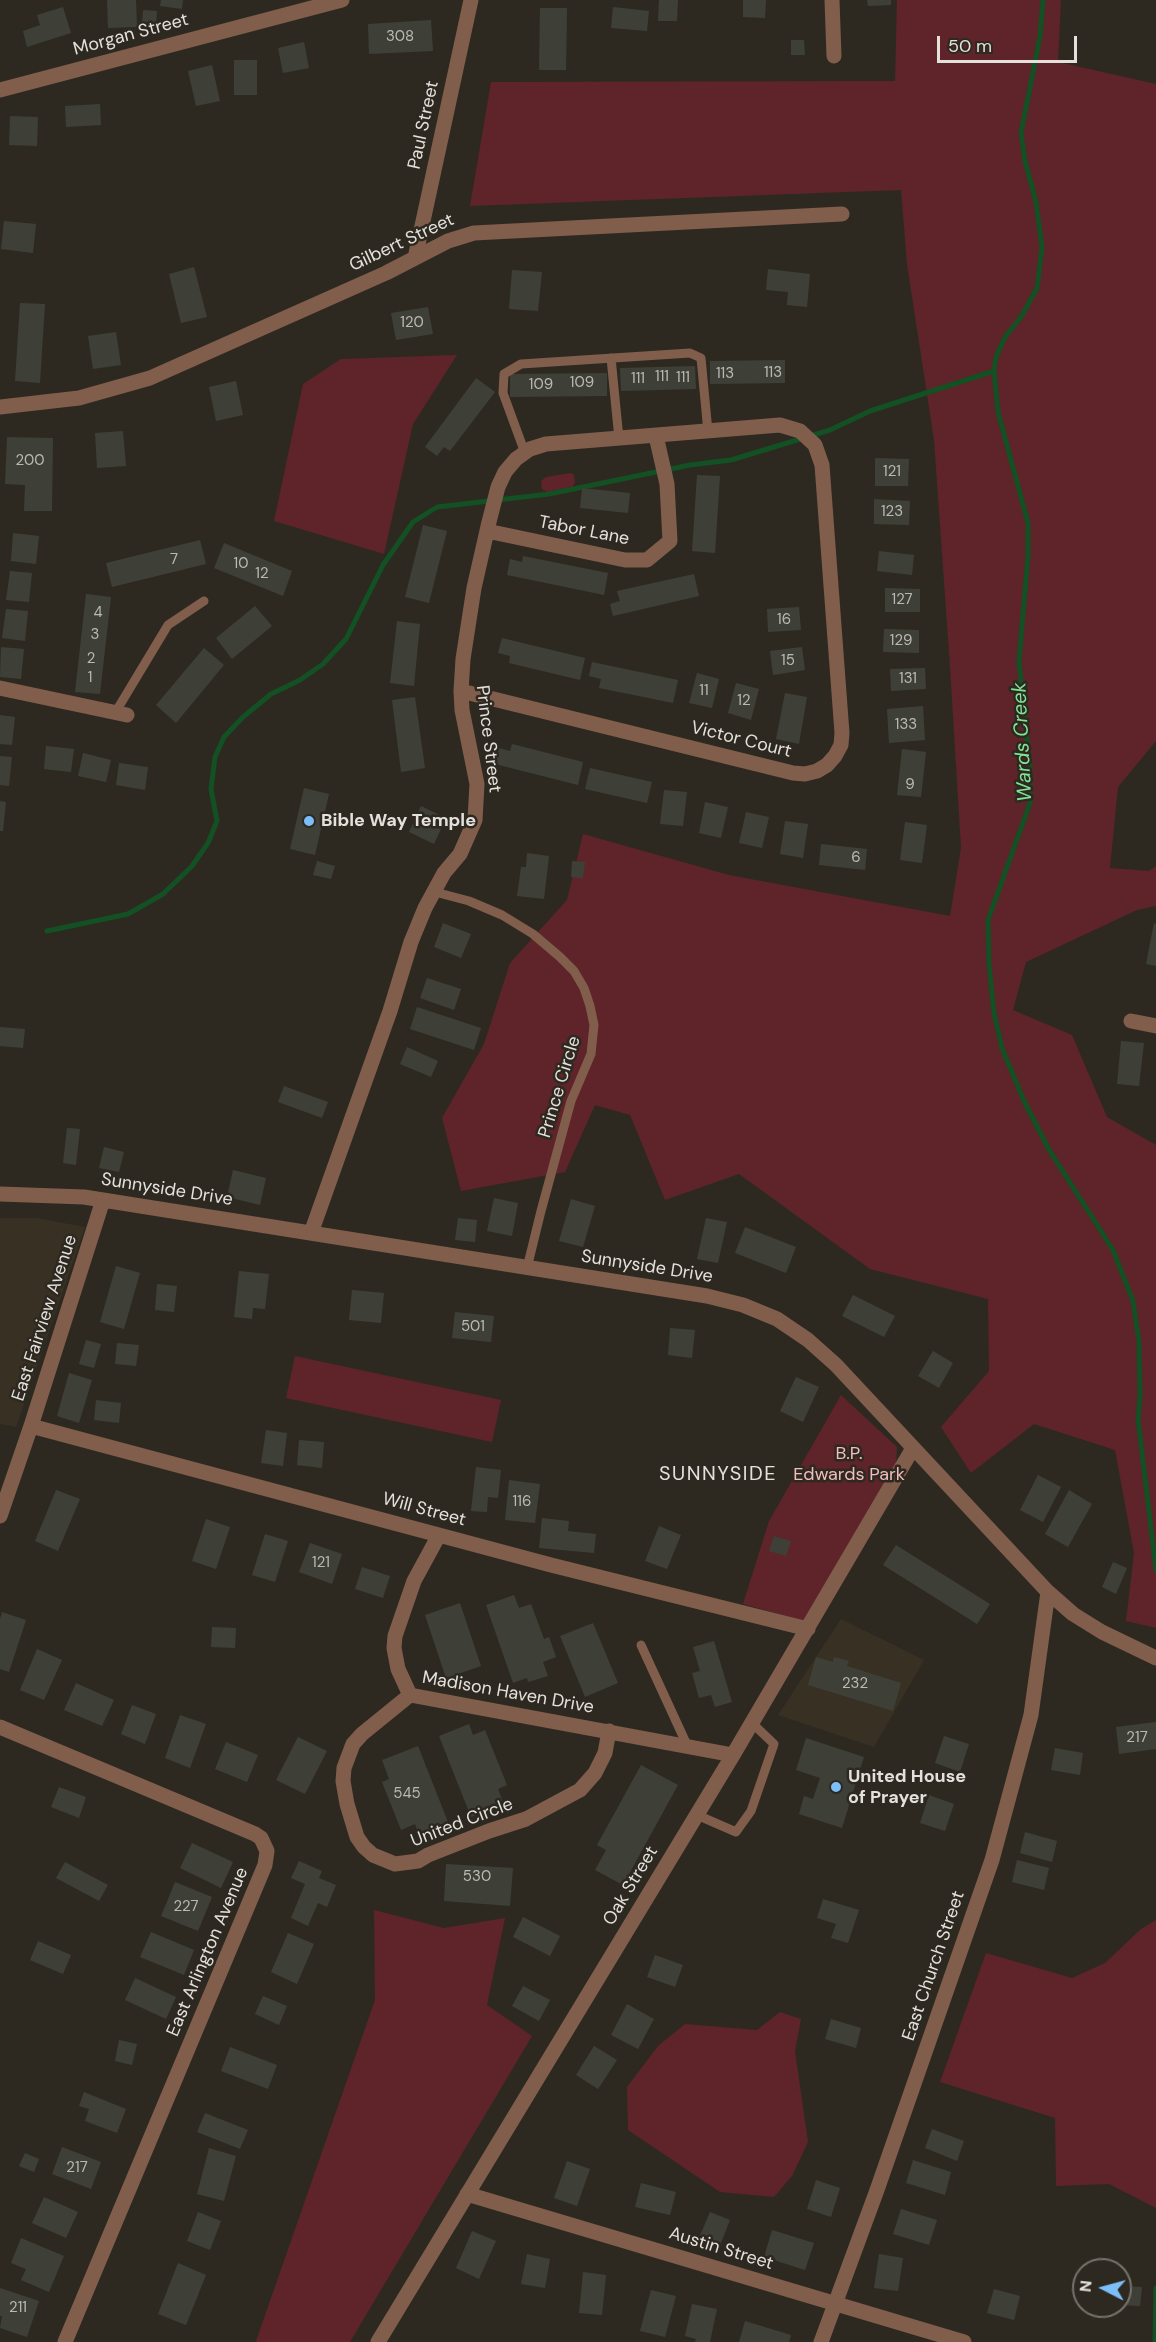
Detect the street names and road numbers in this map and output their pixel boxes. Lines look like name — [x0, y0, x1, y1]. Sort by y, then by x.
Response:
street label: Morgan Street — [71, 9, 191, 61]
street label: Paul Street — [404, 79, 444, 171]
street label: Gilbert Street — [346, 209, 458, 277]
street label: Tabor Lane — [537, 512, 631, 550]
street label: Prince Street — [471, 684, 505, 794]
street label: Victor Court — [688, 717, 794, 763]
street label: Prince Circle — [534, 1034, 586, 1140]
street label: Sunnyside Drive — [100, 1169, 234, 1211]
street label: East Fairview Avenue — [8, 1232, 82, 1404]
street label: Sunnyside Drive — [580, 1246, 714, 1288]
street label: Will Street — [380, 1488, 468, 1532]
street label: Madison Haven Drive — [420, 1667, 596, 1719]
street label: United Circle — [408, 1794, 516, 1852]
street label: Oak Street — [599, 1842, 663, 1930]
street label: East Arlington Avenue — [163, 1864, 253, 2040]
street label: East Church Street — [898, 1888, 970, 2044]
street label: Austin Street — [666, 2223, 776, 2275]

